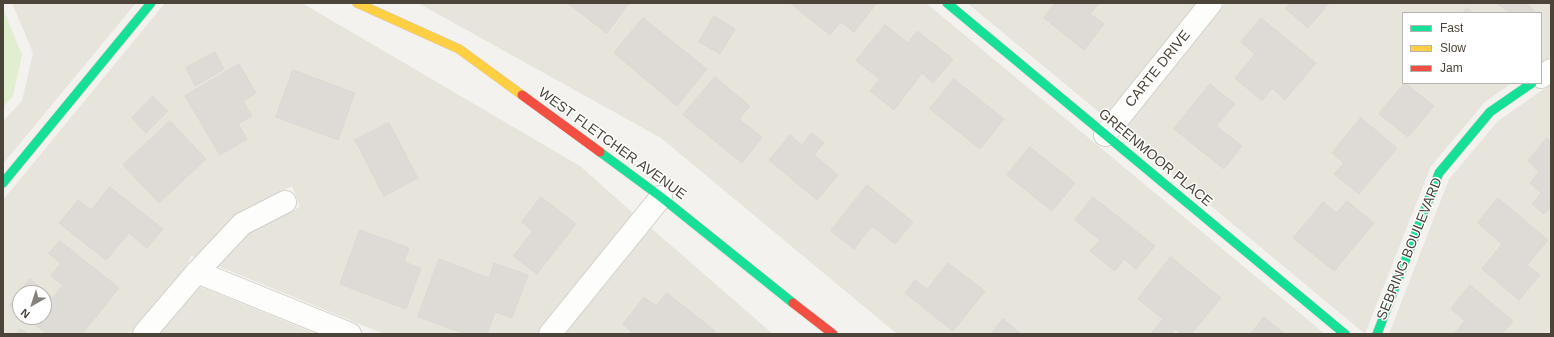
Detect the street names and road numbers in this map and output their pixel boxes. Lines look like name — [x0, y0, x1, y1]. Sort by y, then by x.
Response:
street label: CARTE DRIVE — [1122, 27, 1194, 111]
street label: WEST FLETCHER AVENUE — [535, 85, 689, 203]
street label: GREENMOOR PLACE — [1095, 106, 1215, 210]
street label: SEBRING BOULEVARD — [1374, 175, 1446, 323]

